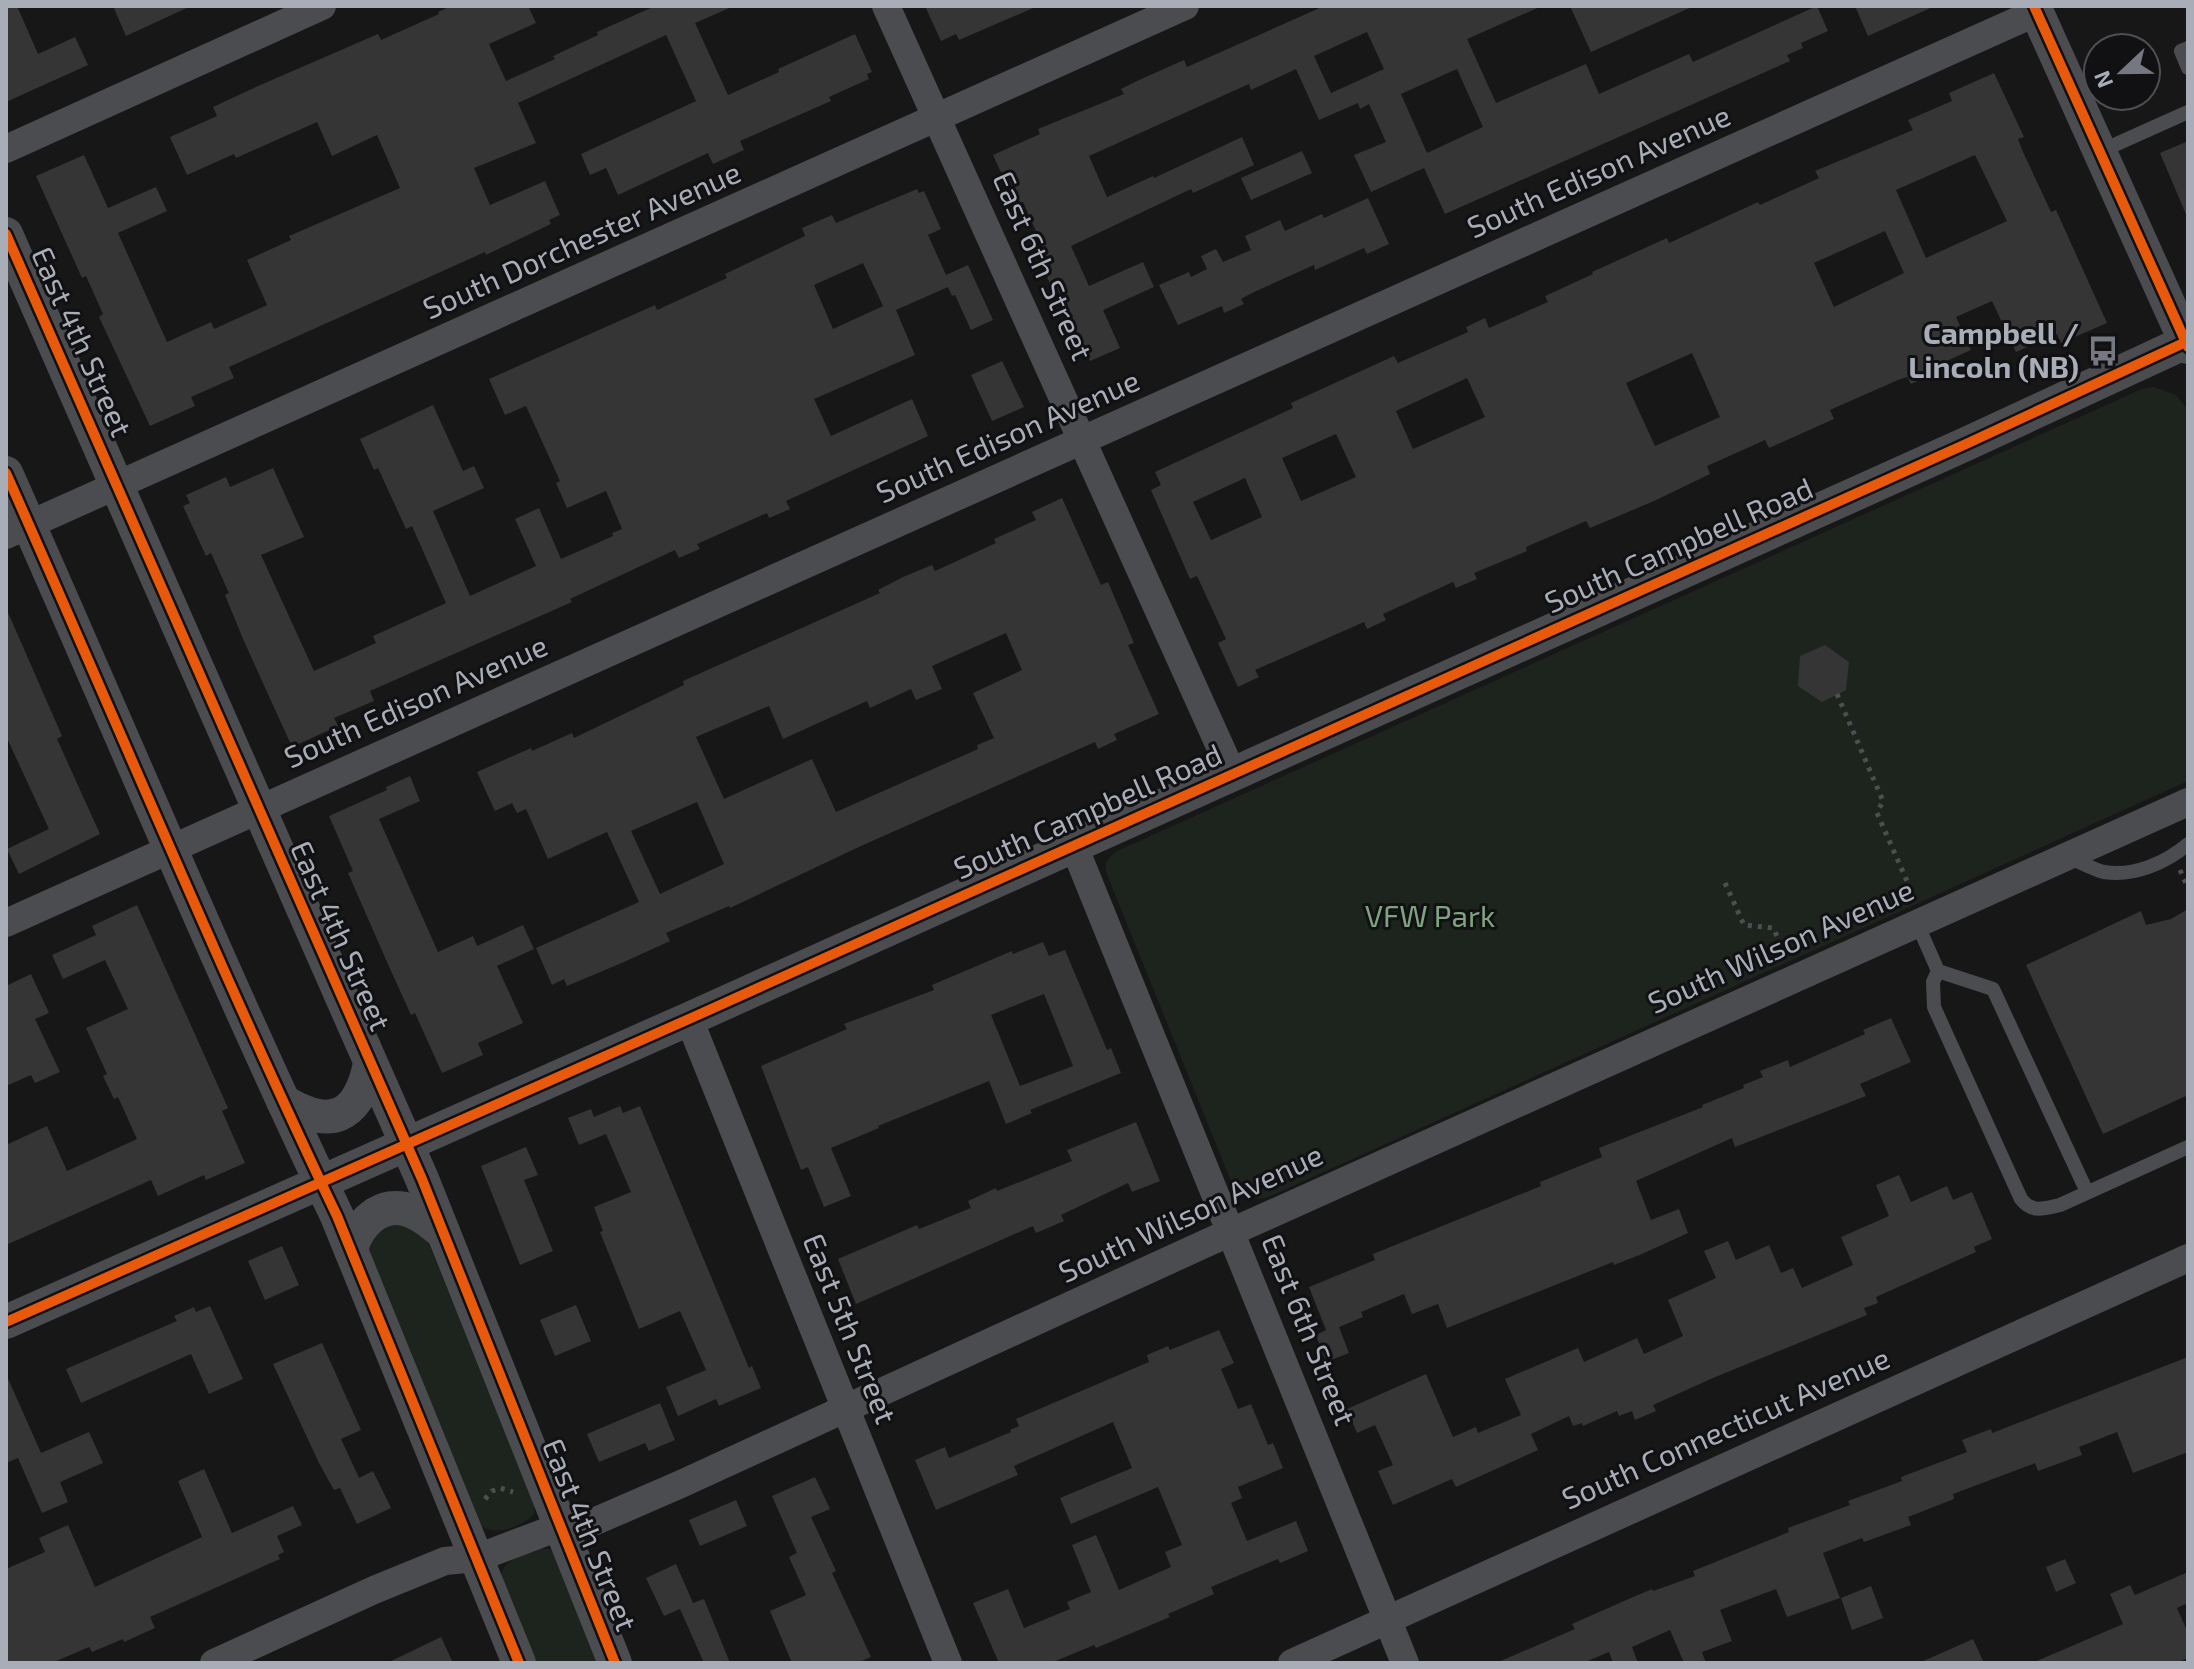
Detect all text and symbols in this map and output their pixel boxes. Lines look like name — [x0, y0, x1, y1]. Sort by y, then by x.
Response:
north arrow — [2082, 32, 2162, 112]
text: N — [2087, 68, 2118, 92]
street label: South Edison Avenue — [1461, 96, 1735, 244]
street label: South Dorchester Avenue — [417, 153, 746, 326]
street label: East 6th Street — [986, 165, 1101, 365]
street label: East 4th Street — [25, 241, 141, 442]
place label: Campbell / Lincoln (NB) — [1908, 314, 2079, 384]
bus stop icon: Campbell / Lincoln (NB) — [2086, 334, 2120, 368]
street label: South Edison Avenue — [870, 361, 1144, 509]
street label: South Campbell Road — [1538, 469, 1818, 620]
street label: South Edison Avenue — [278, 626, 552, 774]
street label: South Campbell Road — [947, 735, 1227, 886]
street label: East 4th Street — [284, 835, 400, 1036]
street label: South Wilson Avenue — [1642, 870, 1919, 1020]
park label: VFW Park — [1365, 897, 1495, 933]
street label: South Wilson Avenue — [1052, 1135, 1328, 1289]
street label: East 5th Street — [796, 1228, 905, 1428]
street label: East 6th Street — [1255, 1229, 1365, 1430]
street label: South Connecticut Avenue — [1556, 1339, 1895, 1516]
street label: East 4th Street — [536, 1433, 646, 1636]

